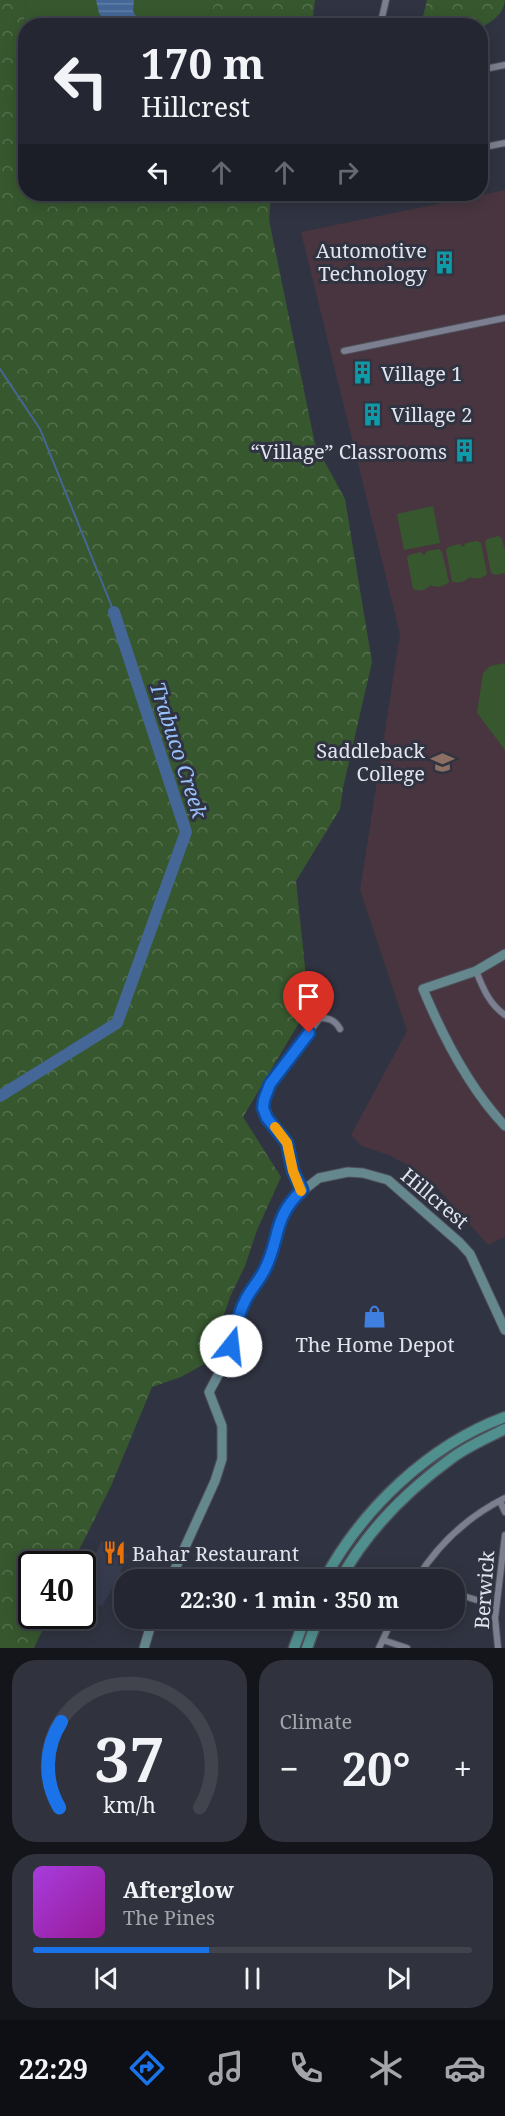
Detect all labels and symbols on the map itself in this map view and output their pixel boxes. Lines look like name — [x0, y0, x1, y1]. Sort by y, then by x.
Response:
place label: Automotive Technology — [316, 237, 428, 287]
building icon: Automotive Technology — [432, 249, 458, 275]
building icon: Village 1 — [350, 360, 376, 386]
place label: Village 1 — [381, 360, 462, 387]
building icon: Village 2 — [360, 401, 386, 427]
place label: Village 2 — [391, 401, 472, 428]
place label: “Village” Classrooms — [251, 438, 447, 465]
building icon: “Village” Classrooms — [452, 438, 478, 464]
water label: Trabuco Creek — [144, 678, 215, 823]
place label: Saddleback College — [316, 737, 425, 787]
school or university icon: Saddleback College — [430, 749, 456, 775]
pin — [283, 971, 334, 1033]
street label: Hillcrest — [395, 1162, 475, 1234]
shop icon: The Home Depot — [362, 1303, 388, 1329]
position arrow — [199, 1314, 263, 1378]
place label: The Home Depot — [295, 1331, 455, 1358]
restaurant icon: Bahar Restaurant — [101, 1540, 127, 1566]
place label: Bahar Restaurant — [132, 1540, 299, 1567]
street label: Berwick — [468, 1550, 500, 1630]
speed limit sign: 40 — [18, 1551, 96, 1629]

